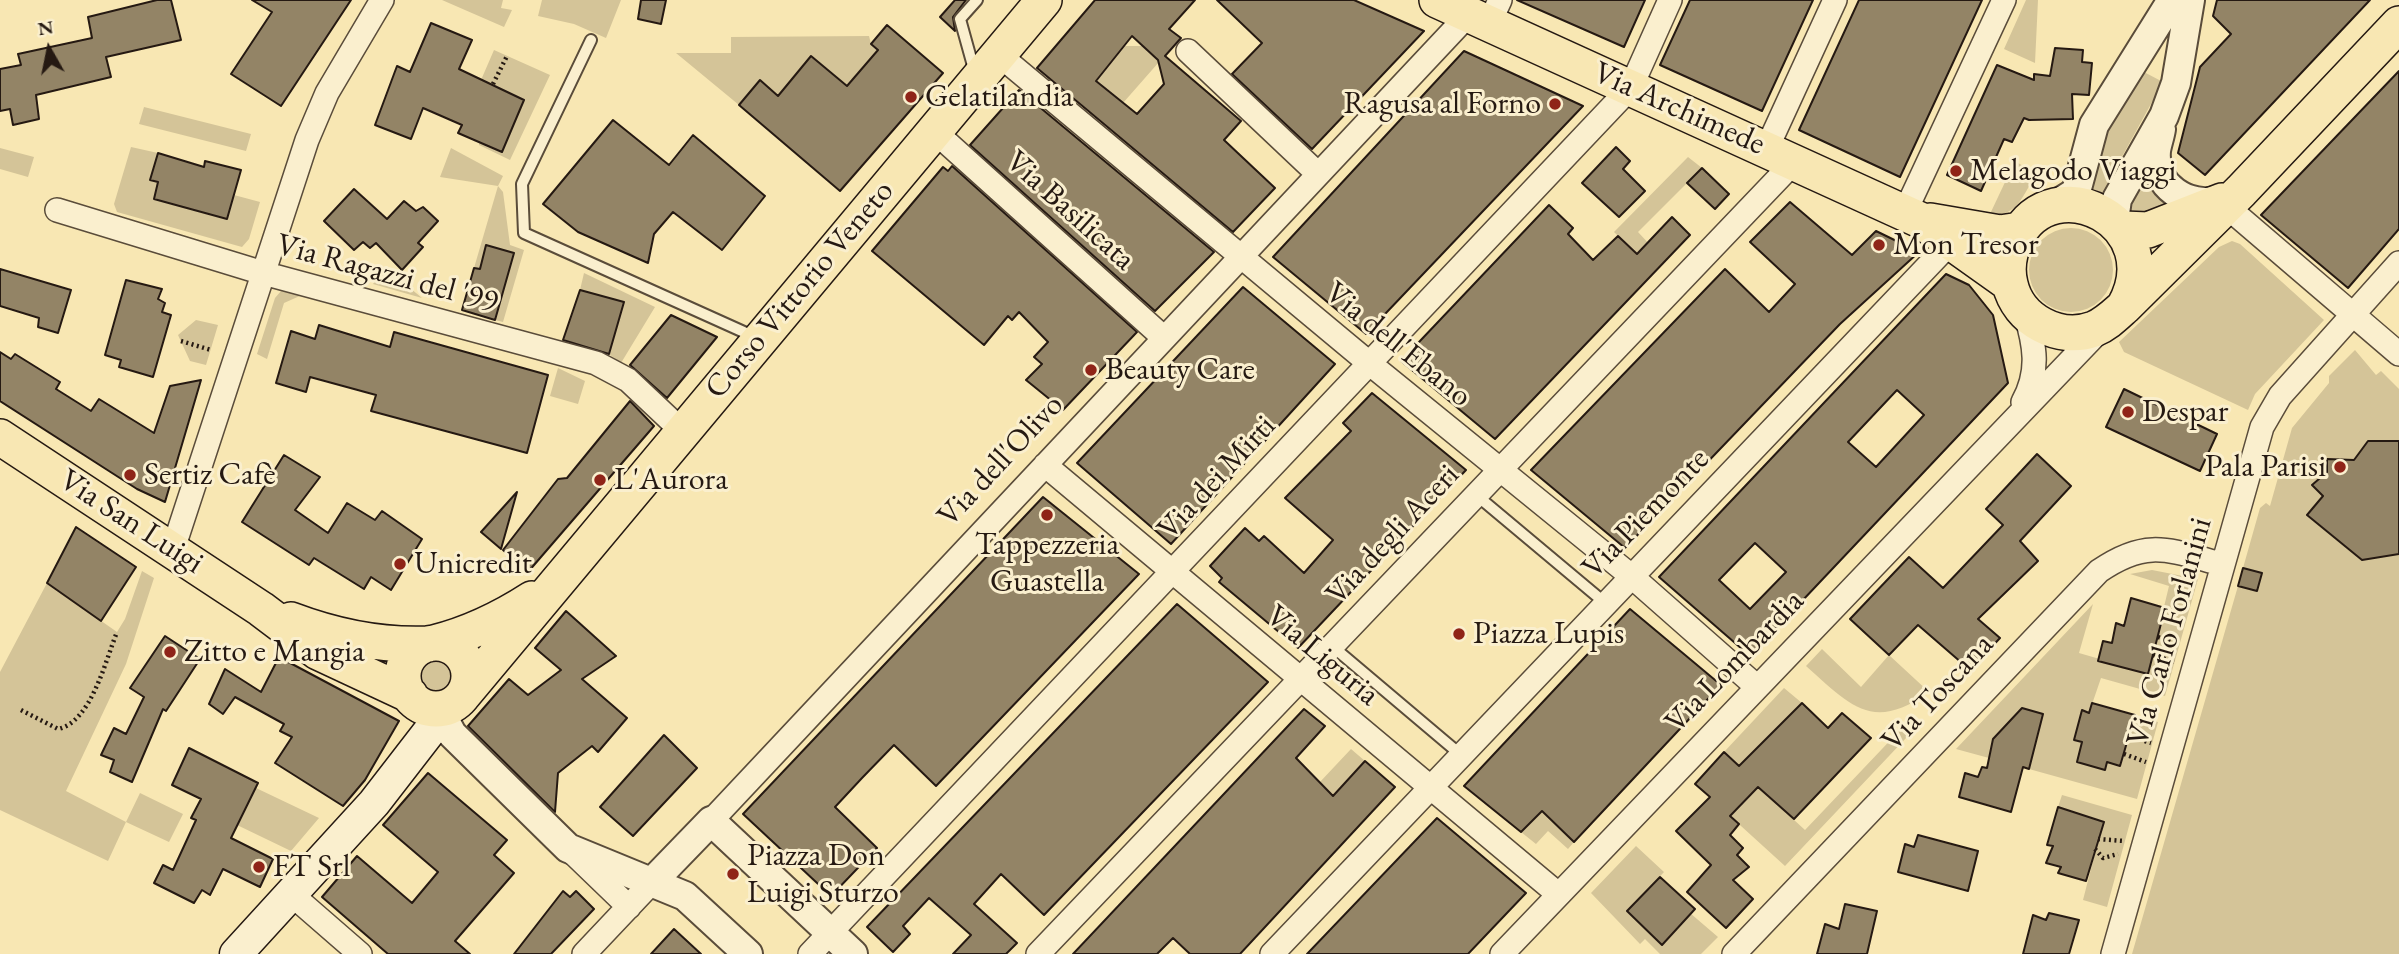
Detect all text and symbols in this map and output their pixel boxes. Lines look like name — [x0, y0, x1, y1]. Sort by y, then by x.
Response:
north arrow — [14, 14, 84, 84]
text: N — [36, 14, 55, 41]
street label: Via Archimede — [1587, 54, 1771, 164]
place label: Gelatilandia — [925, 78, 1073, 116]
place label: Ragusa al Forno — [1344, 85, 1541, 123]
marker: Gelatilandia — [903, 89, 919, 105]
marker: Ragusa al Forno — [1547, 96, 1563, 112]
street label: Via Basilicata — [997, 143, 1143, 279]
place label: Melagodo Viaggi — [1970, 152, 2176, 190]
marker: Melagodo Viaggi — [1948, 163, 1964, 179]
street label: Corso Vittorio Veneto — [697, 173, 903, 407]
street label: Via Ragazzi del '99 — [272, 226, 502, 322]
place label: Mon Tresor — [1893, 226, 2039, 264]
marker: Mon Tresor — [1871, 237, 1887, 253]
street label: Via dell'Ebano — [1317, 274, 1479, 416]
place label: Beauty Care — [1105, 351, 1255, 389]
marker: Beauty Care — [1083, 362, 1099, 378]
street label: Via dell'Olivo — [930, 387, 1072, 535]
place label: Despar — [2142, 393, 2228, 431]
marker: Despar — [2120, 404, 2136, 420]
street label: Via dei Mirti — [1150, 408, 1284, 548]
street label: Via Piemonte — [1575, 441, 1717, 587]
place label: Pala Parisi — [2205, 448, 2326, 486]
place label: Sertiz Cafè — [144, 456, 276, 494]
street label: Via degli Aceri — [1318, 457, 1468, 613]
marker: Pala Parisi — [2332, 459, 2348, 475]
street label: Via San Luigi — [52, 461, 210, 583]
place label: L'Aurora — [614, 461, 728, 499]
marker: Sertiz Cafè — [122, 467, 138, 483]
marker: L'Aurora — [592, 472, 608, 488]
marker: Tappezzeria Guastella — [1039, 507, 1055, 523]
street label: Via Carlo Forlanini — [2119, 513, 2221, 751]
place label: Tappezzeria Guastella — [975, 526, 1119, 601]
place label: Unicredit — [414, 545, 532, 583]
marker: Unicredit — [392, 556, 408, 572]
street label: Via Lombardia — [1657, 583, 1813, 741]
street label: Via Liguria — [1257, 597, 1387, 715]
place label: Piazza Lupis — [1473, 615, 1624, 653]
marker: Piazza Lupis — [1451, 626, 1467, 642]
street label: Via Toscana — [1874, 626, 2002, 760]
place label: Zitto e Mangia — [184, 633, 365, 671]
marker: Zitto e Mangia — [162, 644, 178, 660]
place label: Piazza Don Luigi Sturzo — [747, 837, 899, 912]
place label: FT Srl — [273, 848, 350, 886]
marker: FT Srl — [251, 859, 267, 875]
marker: Piazza Don Luigi Sturzo — [725, 866, 741, 882]

